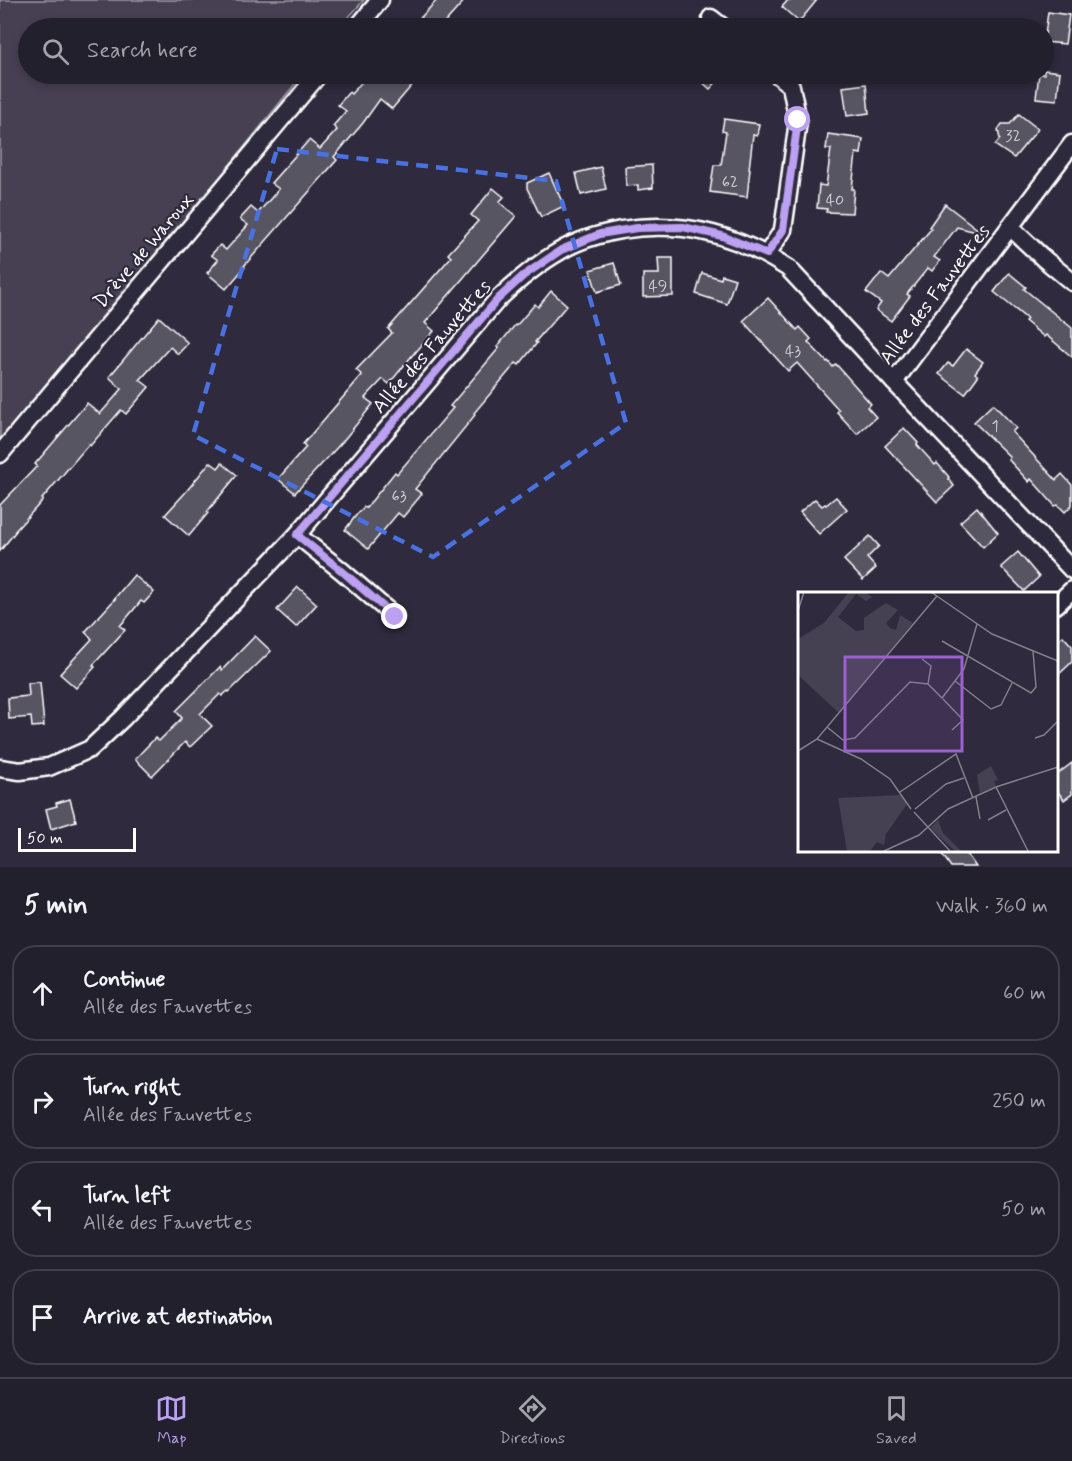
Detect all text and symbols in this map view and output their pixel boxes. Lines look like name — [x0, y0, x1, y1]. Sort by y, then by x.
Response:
search box — [18, 18, 1054, 84]
icon: search — [39, 35, 72, 68]
text: Search here — [87, 37, 198, 65]
route start — [784, 106, 810, 132]
house number: 32 — [1005, 126, 1021, 147]
house number: 62 — [722, 172, 738, 193]
street label: Drève de Waroux — [88, 187, 201, 314]
house number: 40 — [826, 190, 844, 211]
street label: Allée des Fauvettes — [874, 219, 997, 371]
street label: Allée des Fauvettes — [366, 274, 498, 420]
house number: 49 — [649, 276, 667, 297]
house number: 43 — [785, 341, 801, 362]
house number: 1 — [991, 416, 999, 437]
house number: 63 — [392, 486, 407, 507]
inset map — [798, 592, 1057, 852]
route end — [381, 603, 407, 629]
scale bar — [18, 825, 136, 852]
text: 50 m — [27, 828, 63, 849]
text: 5 min — [24, 889, 88, 923]
text: Walk · 360 m — [936, 893, 1048, 920]
text: Continue — [83, 966, 165, 994]
icon: ahead — [26, 977, 59, 1010]
text: 60 m — [1003, 980, 1046, 1007]
text: Allée des Fauvettes — [83, 994, 252, 1021]
text: Turn right — [83, 1074, 181, 1102]
icon: right — [26, 1085, 59, 1118]
text: 250 m — [992, 1088, 1046, 1115]
text: Allée des Fauvettes — [83, 1102, 252, 1129]
text: Turn left — [83, 1182, 171, 1210]
icon: left — [26, 1193, 59, 1226]
text: 50 m — [1001, 1196, 1046, 1223]
text: Allée des Fauvettes — [83, 1210, 252, 1237]
icon: arrive — [26, 1301, 59, 1334]
text: Arrive at destination — [83, 1303, 273, 1331]
tab: Map — [155, 1392, 188, 1449]
tab: Directions — [499, 1392, 565, 1449]
tab: Saved — [876, 1392, 917, 1449]

